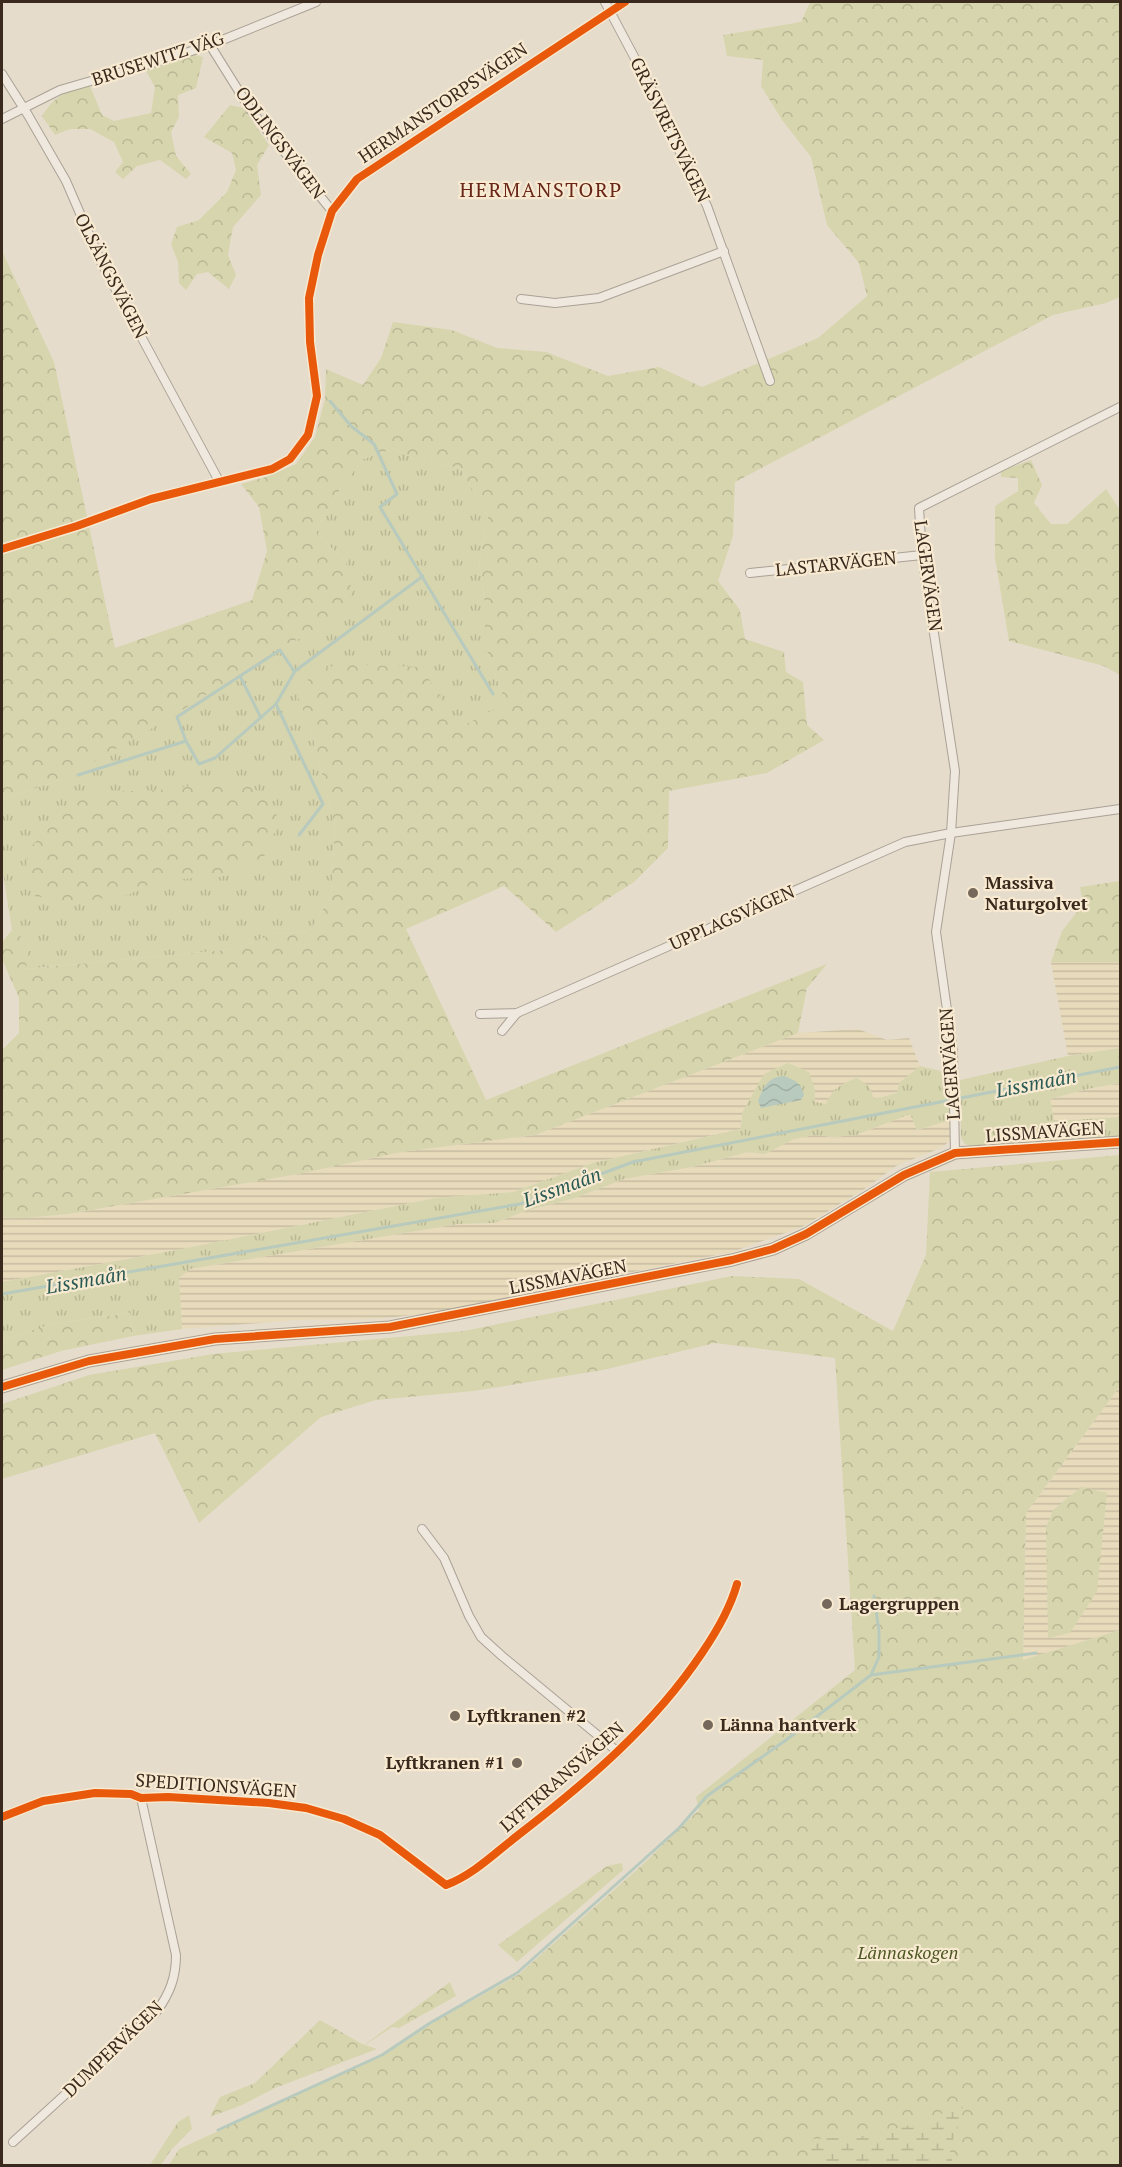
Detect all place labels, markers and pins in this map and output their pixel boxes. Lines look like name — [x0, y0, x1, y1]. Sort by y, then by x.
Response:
place label: Massiva Naturgolvet — [985, 870, 1088, 915]
marker: Massiva Naturgolvet — [966, 886, 980, 900]
place label: Lagergruppen — [839, 1591, 960, 1615]
marker: Lagergruppen — [820, 1597, 834, 1611]
place label: Lyftkranen #2 — [467, 1703, 586, 1727]
marker: Lyftkranen #2 — [448, 1709, 462, 1723]
place label: Länna hantverk — [720, 1712, 857, 1736]
marker: Länna hantverk — [701, 1718, 715, 1732]
place label: Lyftkranen #1 — [386, 1750, 505, 1774]
marker: Lyftkranen #1 — [510, 1756, 524, 1770]

